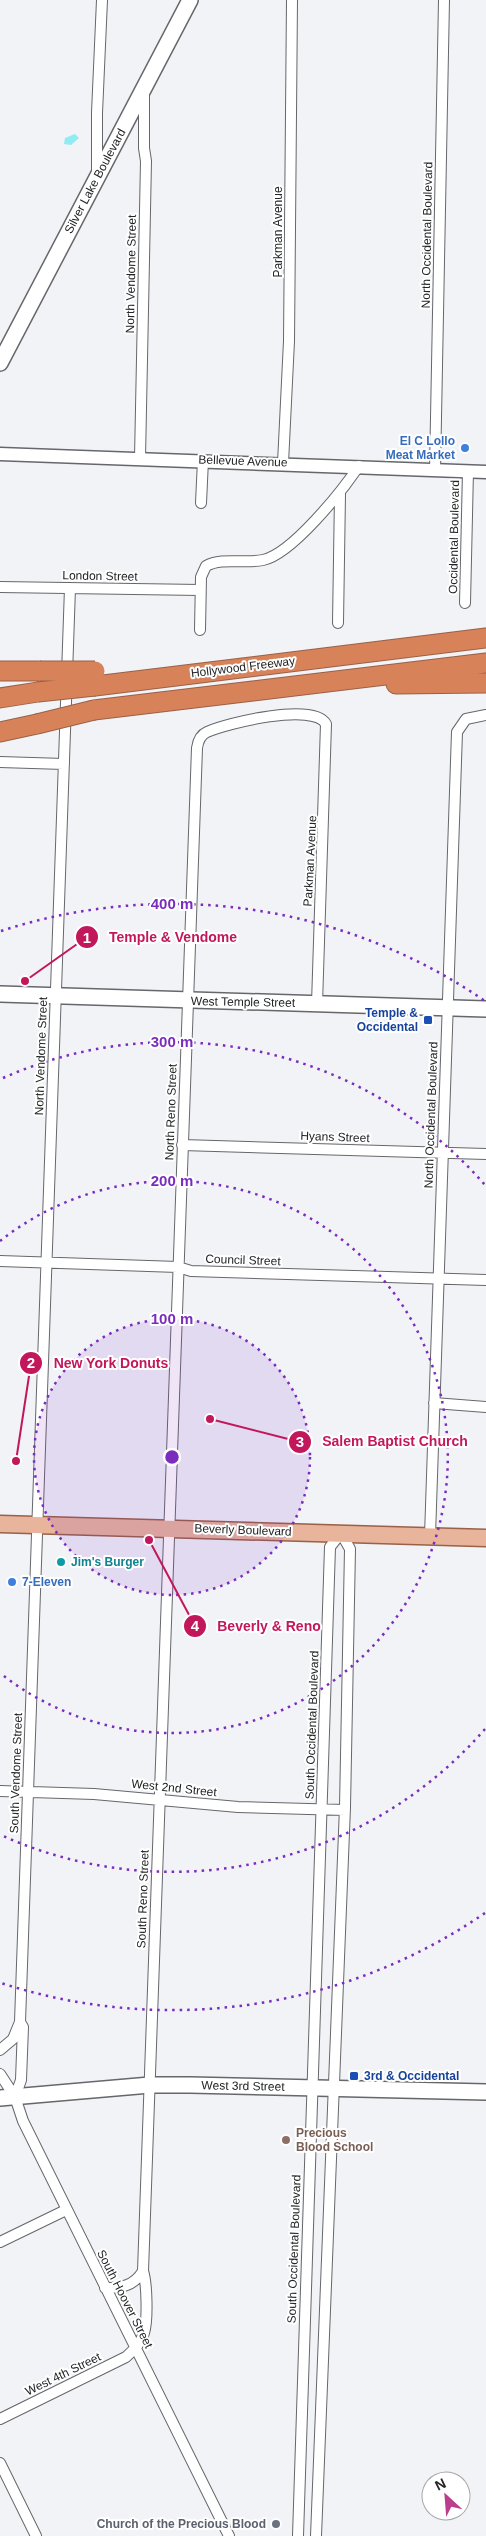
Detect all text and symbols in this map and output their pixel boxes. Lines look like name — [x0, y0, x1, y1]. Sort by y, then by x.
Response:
street label: Silver Lake Boulevard — [61, 126, 129, 236]
street label: North Occidental Boulevard — [419, 162, 435, 308]
street label: Parkman Avenue — [271, 186, 285, 278]
street label: North Vendome Street — [123, 214, 139, 333]
place label: El C Lollo Meat Market — [386, 434, 455, 462]
marker: El C Lollo Meat Market — [459, 442, 471, 454]
street label: Bellevue Avenue — [198, 452, 288, 470]
street label: Occidental Boulevard — [446, 480, 462, 594]
street label: London Street — [62, 568, 138, 584]
street label: Hollywood Freeway — [190, 654, 296, 680]
street label: Parkman Avenue — [301, 815, 319, 907]
text: 400 m — [151, 895, 193, 912]
callout: Temple & Vendome — [74, 923, 248, 952]
text: 1 — [83, 929, 91, 946]
text: Temple & Vendome — [109, 929, 237, 945]
street label: West Temple Street — [191, 994, 296, 1010]
street label: North Vendome Street — [32, 996, 50, 1116]
place label: Temple & Occidental — [357, 1006, 418, 1034]
marker: Temple & Occidental — [422, 1014, 434, 1026]
text: 300 m — [151, 1033, 193, 1050]
street label: North Occidental Boulevard — [421, 1041, 441, 1189]
street label: North Reno Street — [162, 1063, 180, 1161]
street label: Hyans Street — [300, 1129, 371, 1145]
text: 200 m — [151, 1172, 193, 1189]
street label: Council Street — [205, 1252, 282, 1268]
text: 100 m — [151, 1310, 193, 1327]
callout: New York Donuts — [18, 1348, 178, 1377]
text: 2 — [27, 1354, 35, 1371]
text: New York Donuts — [54, 1355, 169, 1371]
callout: Salem Baptist Church — [287, 1427, 478, 1456]
text: 3 — [296, 1433, 304, 1450]
text: Salem Baptist Church — [322, 1433, 468, 1449]
centre of rings — [163, 1448, 181, 1466]
street label: Beverly Boulevard — [194, 1521, 292, 1539]
place label: Jim's Burger — [71, 1555, 144, 1569]
marker: Jim's Burger — [55, 1556, 67, 1568]
place label: 7-Eleven — [22, 1575, 71, 1589]
marker: 7-Eleven — [6, 1576, 18, 1588]
callout: Beverly & Reno — [182, 1612, 331, 1641]
text: 4 — [191, 1617, 200, 1634]
text: Beverly & Reno — [217, 1618, 321, 1634]
street label: South Occidental Boulevard — [302, 1650, 322, 1800]
street label: South Vendome Street — [7, 1712, 25, 1834]
street label: West 2nd Street — [131, 1777, 218, 1800]
street label: South Reno Street — [134, 1849, 152, 1949]
place label: 3rd & Occidental — [364, 2069, 459, 2083]
marker: 3rd & Occidental — [348, 2070, 360, 2082]
street label: West 3rd Street — [201, 2078, 285, 2094]
place label: Precious Blood School — [296, 2126, 373, 2154]
marker: Precious Blood School — [280, 2134, 292, 2146]
street label: South Occidental Boulevard — [284, 2174, 304, 2324]
street label: South Hoover Street — [94, 2247, 156, 2351]
street label: West 4th Street — [23, 2349, 104, 2398]
north arrow — [421, 2471, 471, 2521]
text: N — [432, 2475, 448, 2494]
place label: Church of the Precious Blood — [97, 2517, 266, 2531]
marker: Church of the Precious Blood — [270, 2518, 282, 2530]

